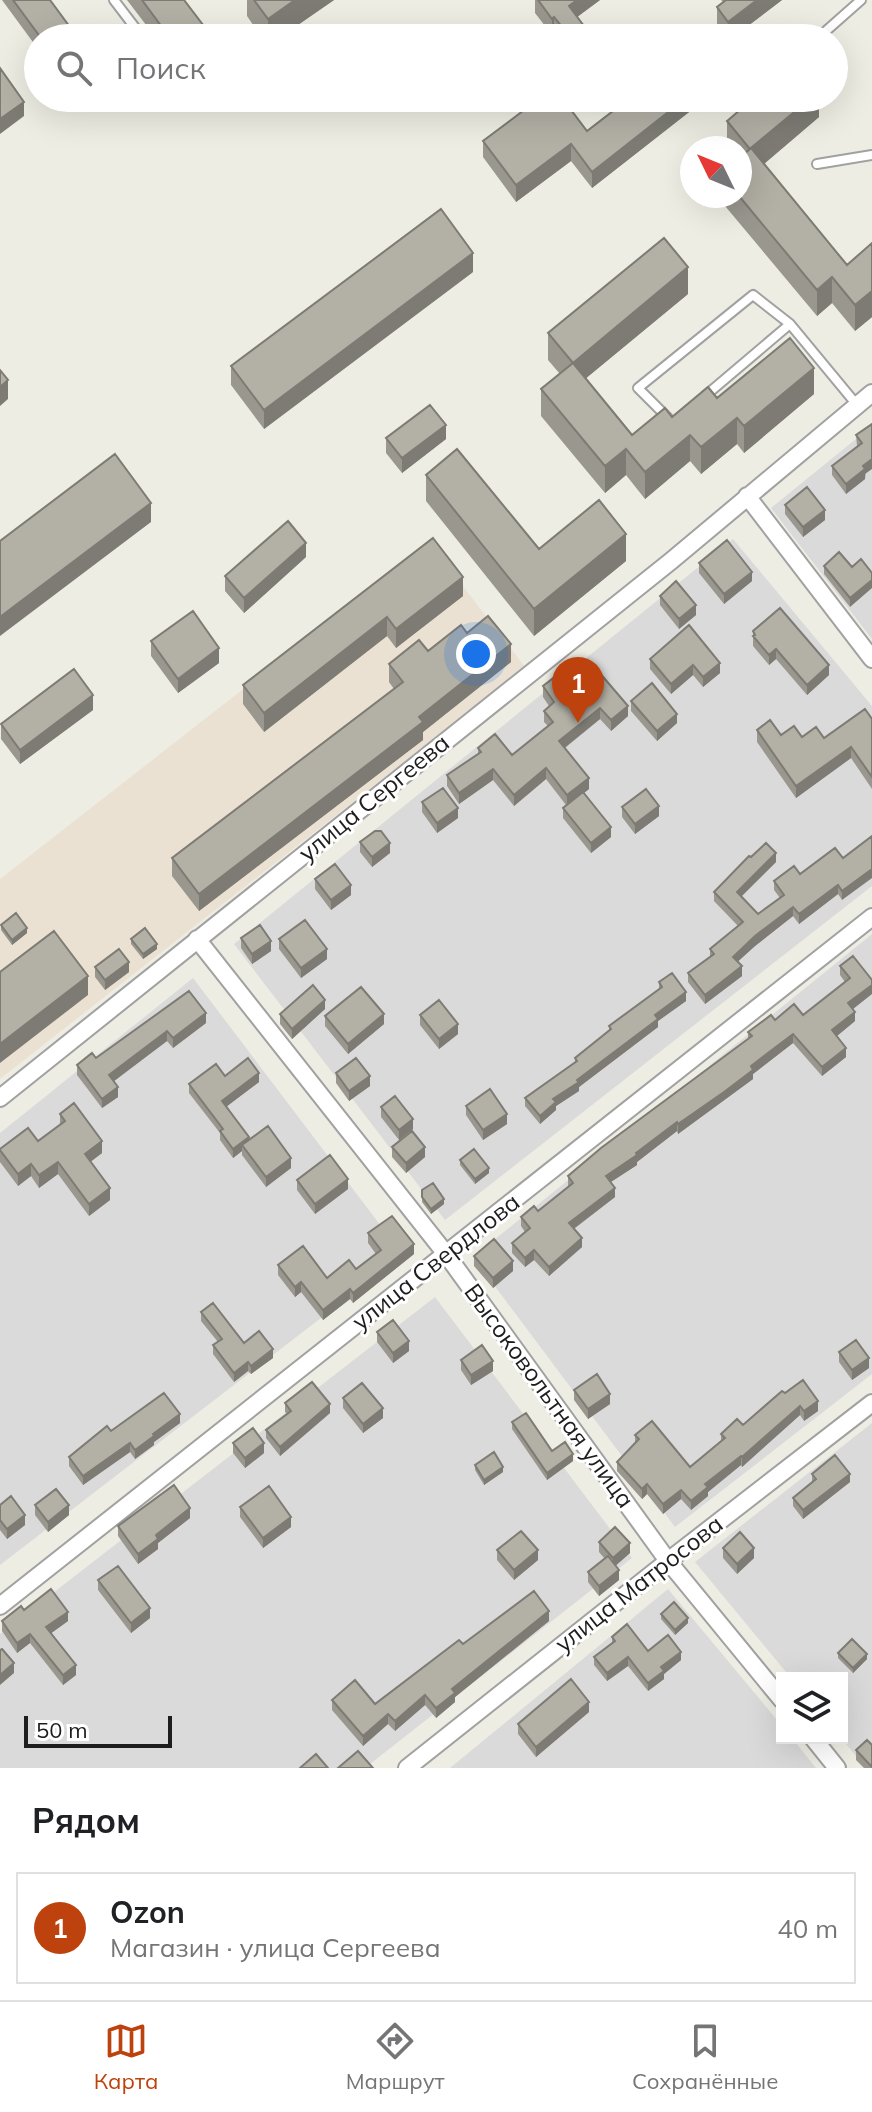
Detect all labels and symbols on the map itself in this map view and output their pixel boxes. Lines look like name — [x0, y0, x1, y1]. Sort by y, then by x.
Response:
north arrow — [680, 136, 752, 208]
your location — [456, 634, 496, 674]
pin: 1 — [552, 657, 604, 723]
street label: улица Сергеева — [292, 727, 455, 867]
street label: улица Свердлова — [346, 1186, 525, 1336]
street label: Высоковольтная улица — [458, 1277, 641, 1513]
street label: улица Матросова — [548, 1508, 728, 1658]
scale bar — [24, 1712, 172, 1748]

